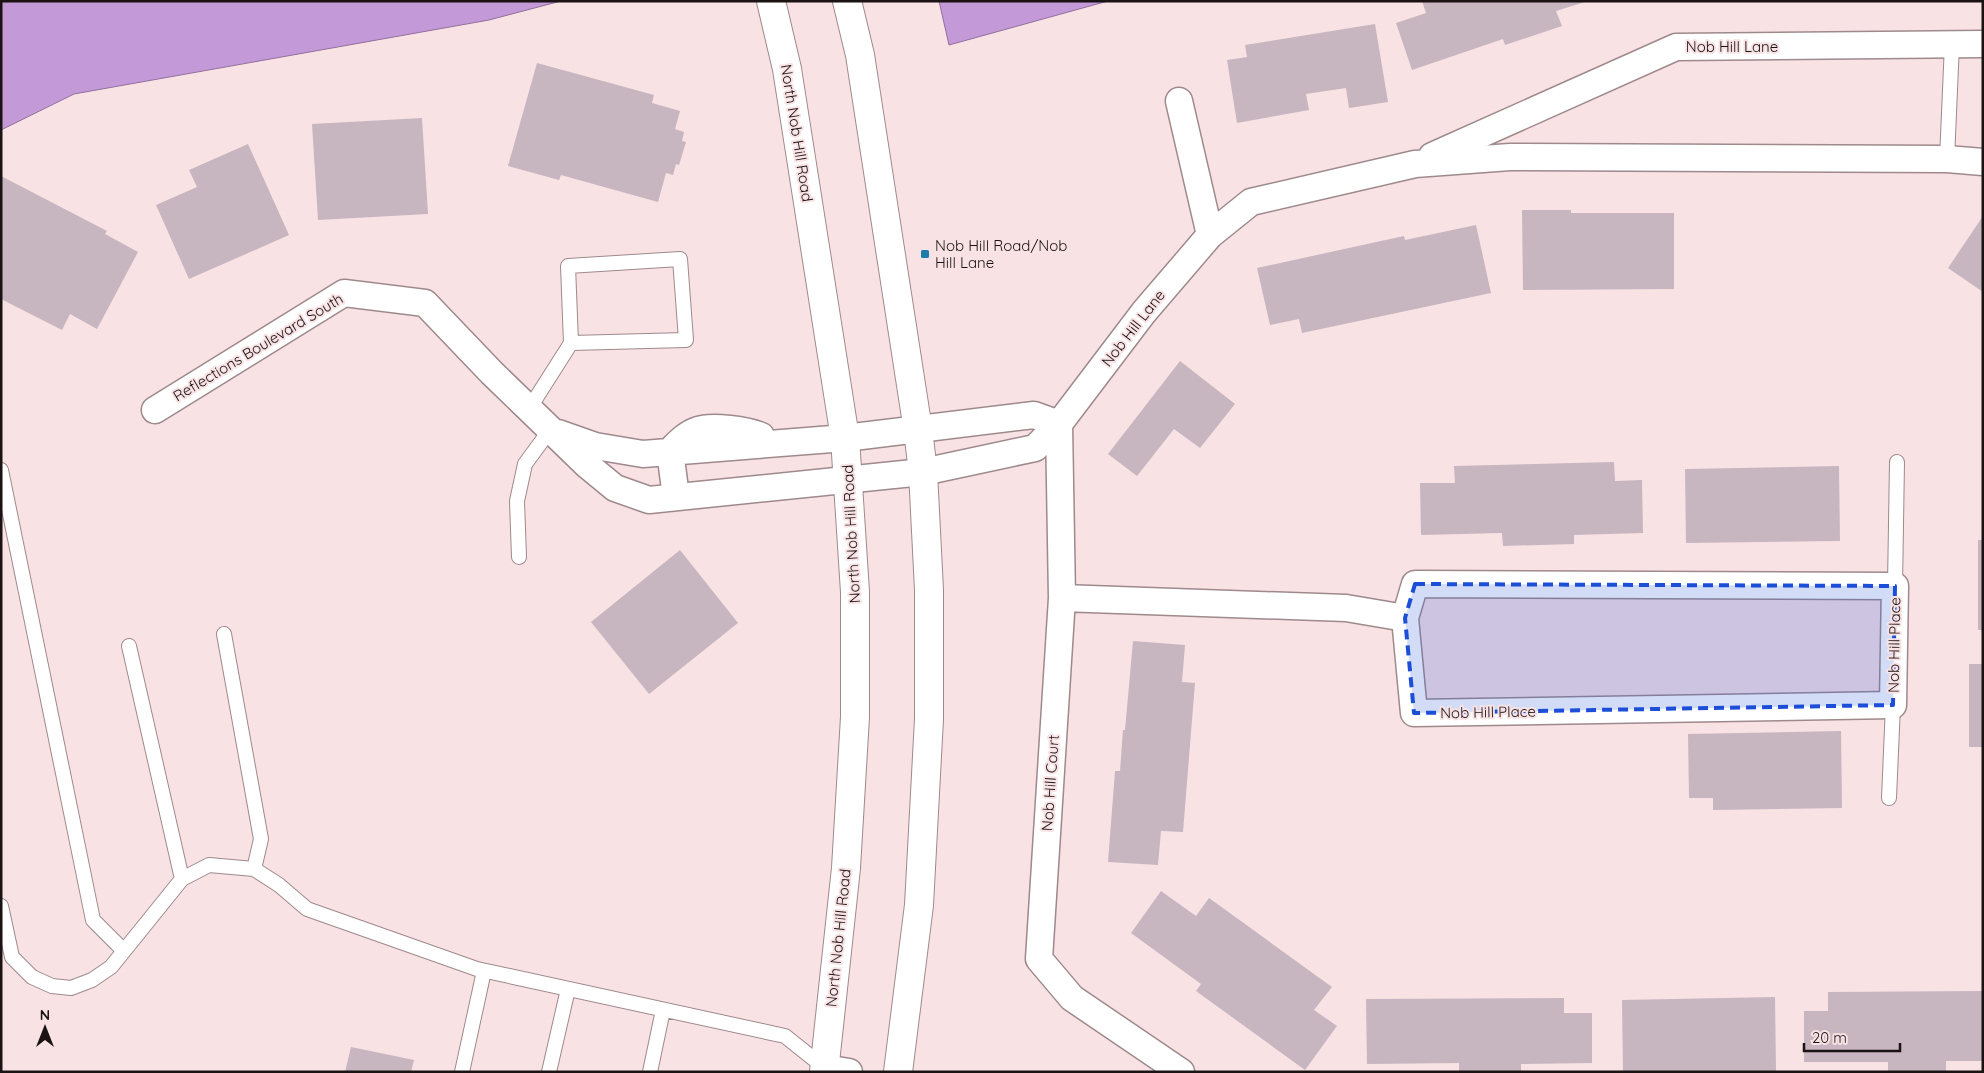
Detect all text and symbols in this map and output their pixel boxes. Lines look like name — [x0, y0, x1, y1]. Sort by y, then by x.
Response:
street label: Nob Hill Lane — [1686, 37, 1778, 56]
street label: North Nob Hill Road — [777, 63, 817, 203]
place label: Nob Hill Road/Nob Hill Lane — [935, 236, 1067, 272]
marker: Nob Hill Road/Nob Hill Lane — [919, 248, 931, 260]
street label: Nob Hill Lane — [1097, 286, 1169, 370]
street label: Reflections Boulevard South — [170, 289, 346, 405]
street label: North Nob Hill Road — [838, 464, 864, 604]
street label: Nob Hill Place — [1884, 597, 1904, 693]
street label: Nob Hill Place — [1440, 702, 1536, 722]
street label: Nob Hill Court — [1037, 734, 1063, 832]
street label: North Nob Hill Road — [821, 868, 855, 1008]
north arrow — [20, 1003, 70, 1053]
text: N — [40, 1006, 50, 1024]
scale bar — [1804, 1020, 1900, 1052]
text: 20 m — [1812, 1028, 1847, 1047]

